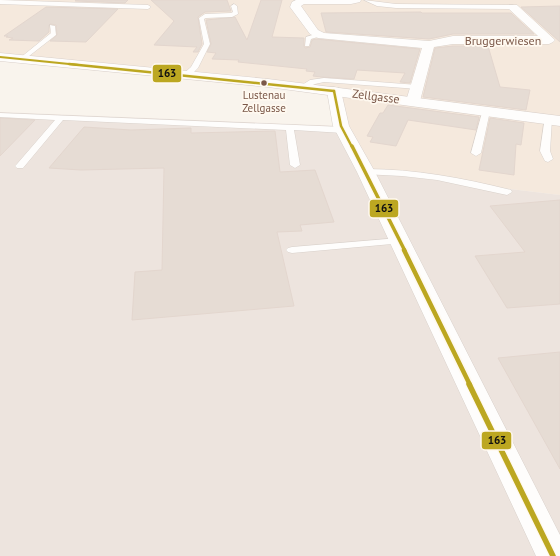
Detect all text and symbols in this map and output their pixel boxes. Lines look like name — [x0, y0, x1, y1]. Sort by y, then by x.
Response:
street label: Bruggerwiesen — [465, 33, 541, 48]
line badge: 163 — [152, 64, 182, 83]
text: 163 — [158, 66, 176, 80]
marker: Lustenau Zellgasse — [259, 78, 269, 88]
street label: Zellgasse — [351, 86, 401, 106]
place label: Lustenau Zellgasse — [242, 88, 286, 115]
line badge: 163 — [369, 199, 399, 218]
text: 163 — [375, 201, 393, 215]
line badge: 163 — [481, 431, 512, 450]
text: 163 — [488, 433, 506, 447]

